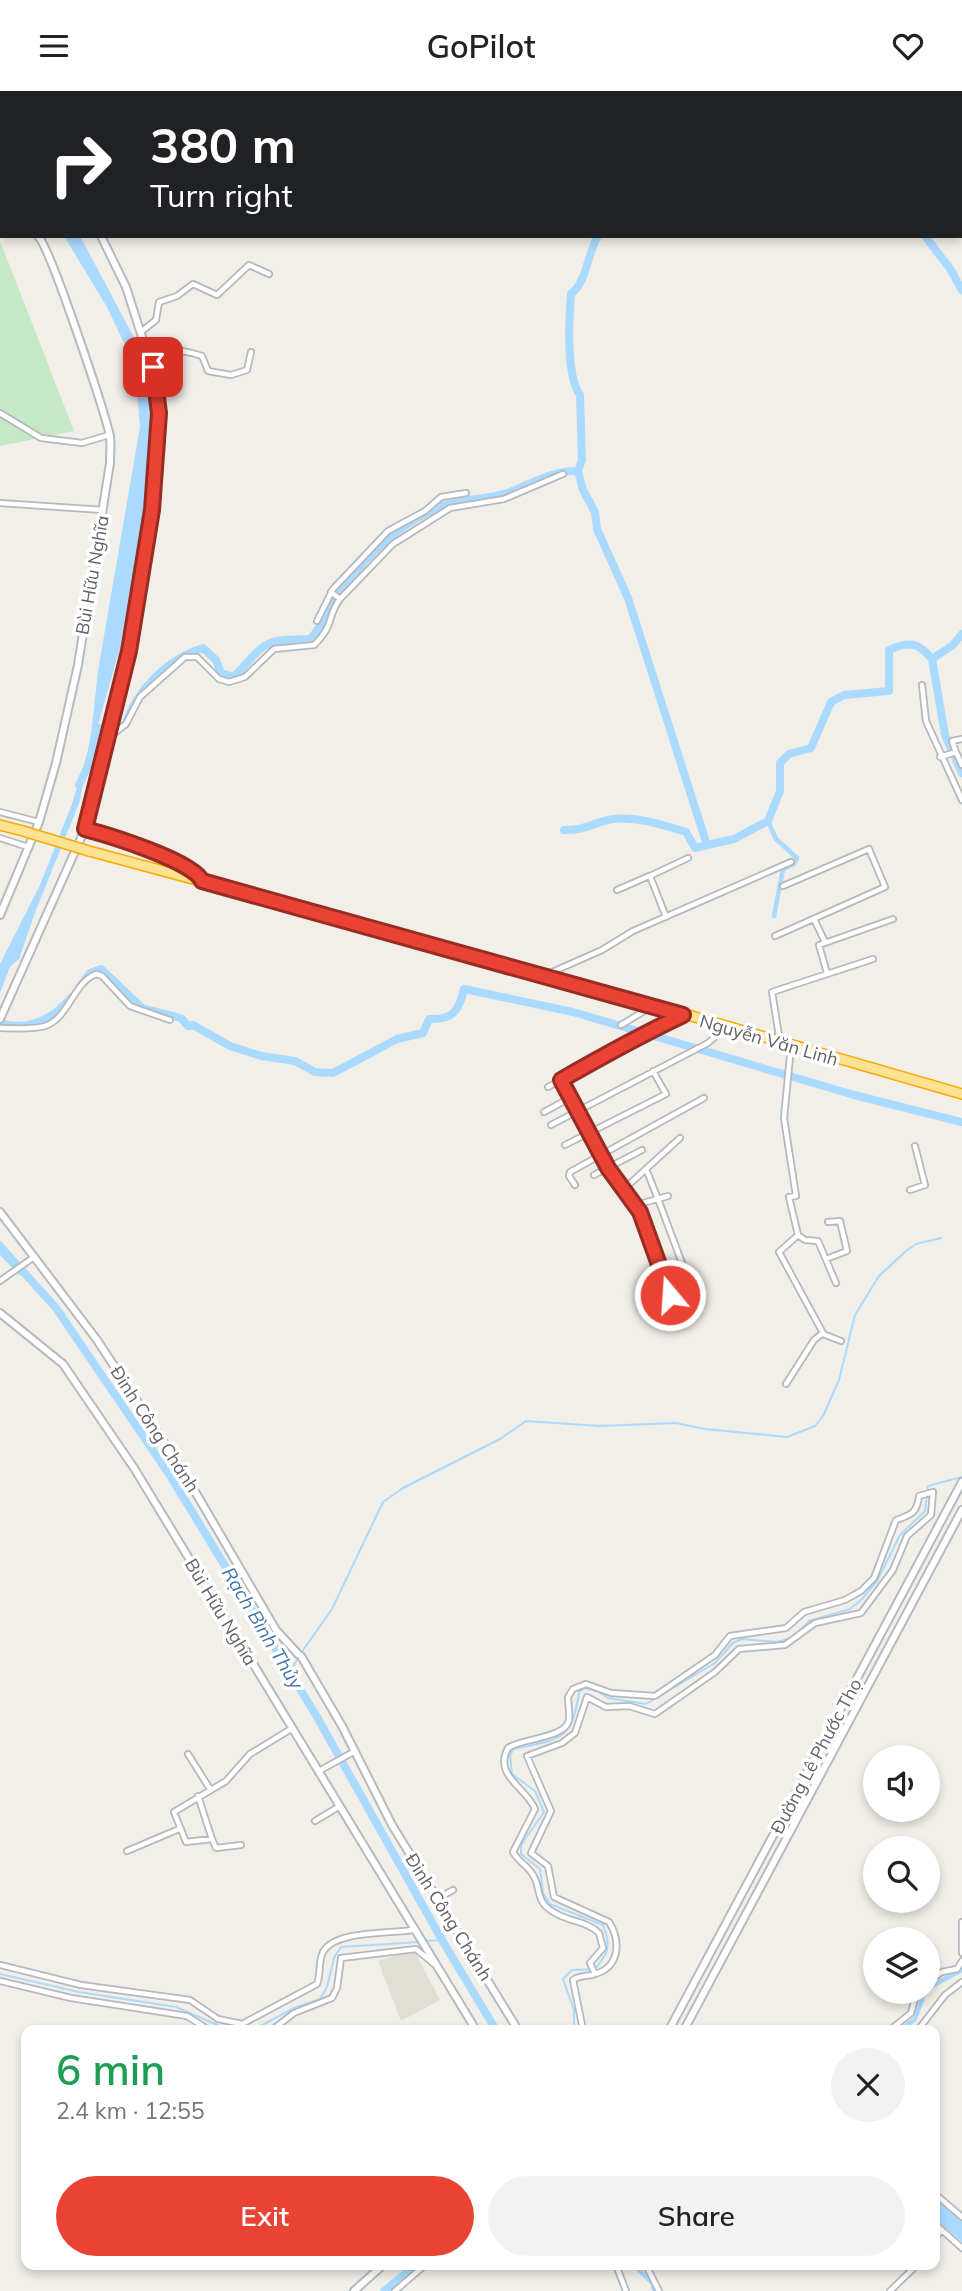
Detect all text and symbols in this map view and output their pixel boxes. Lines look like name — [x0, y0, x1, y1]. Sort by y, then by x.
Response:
text: GoPilot — [426, 26, 536, 66]
icon: menu — [35, 27, 73, 65]
icon: heart — [889, 27, 927, 65]
text: 380 m — [150, 114, 296, 175]
icon: right — [35, 119, 126, 210]
text: Turn right — [150, 175, 293, 215]
pin — [123, 337, 183, 397]
icon: arrive — [134, 348, 172, 386]
street label: Bùi Hữu Nghĩa — [70, 514, 114, 636]
street label: Nguyễn Văn Linh — [697, 1009, 841, 1071]
position arrow — [633, 1258, 707, 1332]
street label: Đinh Công Chánh — [106, 1361, 204, 1497]
street label: Bùi Hữu Nghĩa — [180, 1554, 262, 1670]
water label: Rạch Bình Thủy — [217, 1563, 309, 1694]
street label: Đường Lê Phước Thọ — [765, 1674, 867, 1838]
map controls — [863, 1745, 940, 2004]
button: sound — [863, 1745, 940, 1822]
button: search — [863, 1836, 940, 1913]
street label: Đinh Công Chánh — [400, 1849, 498, 1985]
button: layers — [863, 1927, 940, 2004]
text: 6 min — [56, 2043, 165, 2096]
button: close — [831, 2048, 905, 2122]
text: 2.4 km · 12:55 — [56, 2096, 205, 2125]
button: Exit — [56, 2176, 474, 2256]
button: Share — [488, 2176, 905, 2256]

